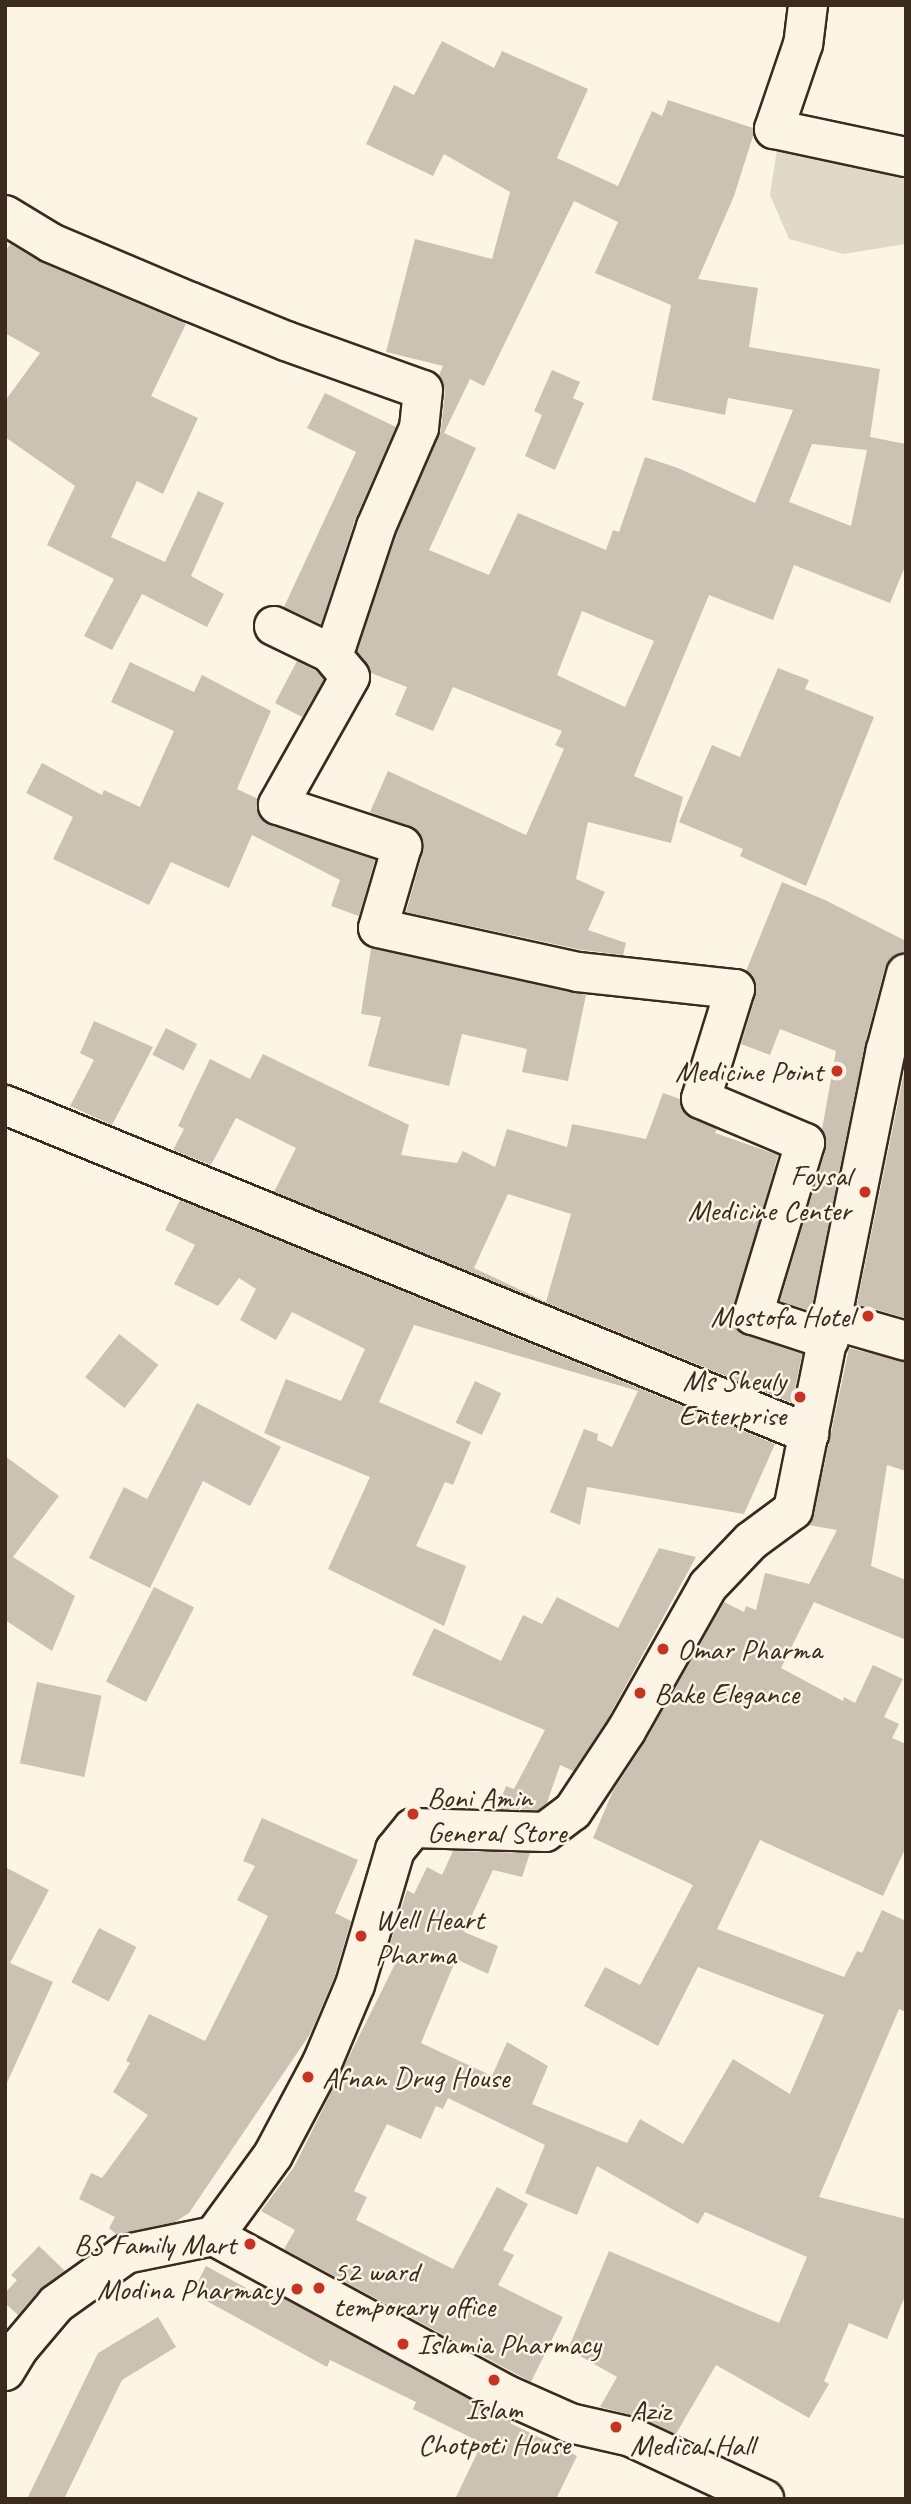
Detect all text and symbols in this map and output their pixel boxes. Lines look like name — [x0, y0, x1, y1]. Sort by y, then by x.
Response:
place label: Medicine Point — [675, 1053, 823, 1089]
marker: Medicine Point — [829, 1063, 845, 1079]
place label: Foysal Medicine Center — [688, 1157, 851, 1228]
marker: Foysal Medicine Center — [857, 1184, 873, 1200]
place label: Mostofa Hotel — [711, 1298, 854, 1334]
marker: Mostofa Hotel — [860, 1308, 876, 1324]
place label: Ms Sheuly Enterprise — [678, 1362, 786, 1432]
marker: Ms Sheuly Enterprise — [792, 1389, 808, 1405]
place label: Omar Pharma — [677, 1631, 821, 1667]
marker: Omar Pharma — [655, 1641, 671, 1657]
place label: Bake Elegance — [654, 1675, 798, 1711]
marker: Bake Elegance — [632, 1685, 648, 1701]
place label: Boni Amin General Store — [427, 1779, 566, 1850]
marker: Boni Amin General Store — [405, 1806, 421, 1822]
place label: Well Heart Pharma — [375, 1901, 484, 1972]
marker: Well Heart Pharma — [353, 1928, 369, 1944]
place label: Afnan Drug House — [322, 2059, 509, 2095]
marker: Afnan Drug House — [300, 2069, 316, 2085]
place label: BS Family Mart — [73, 2226, 236, 2262]
marker: BS Family Mart — [242, 2236, 258, 2252]
place label: 52 ward temporary office — [333, 2253, 495, 2324]
place label: Modina Pharmacy — [99, 2271, 283, 2307]
marker: 52 ward temporary office — [311, 2280, 327, 2296]
marker: Modina Pharmacy — [289, 2281, 305, 2297]
place label: Islamia Pharmacy — [417, 2326, 601, 2362]
marker: Islamia Pharmacy — [395, 2336, 411, 2352]
marker: Islam Chotpoti House — [486, 2372, 502, 2388]
place label: Islam Chotpoti House — [418, 2391, 570, 2462]
place label: Aziz Medical Hall — [630, 2392, 754, 2462]
marker: Aziz Medical Hall — [608, 2419, 624, 2435]

